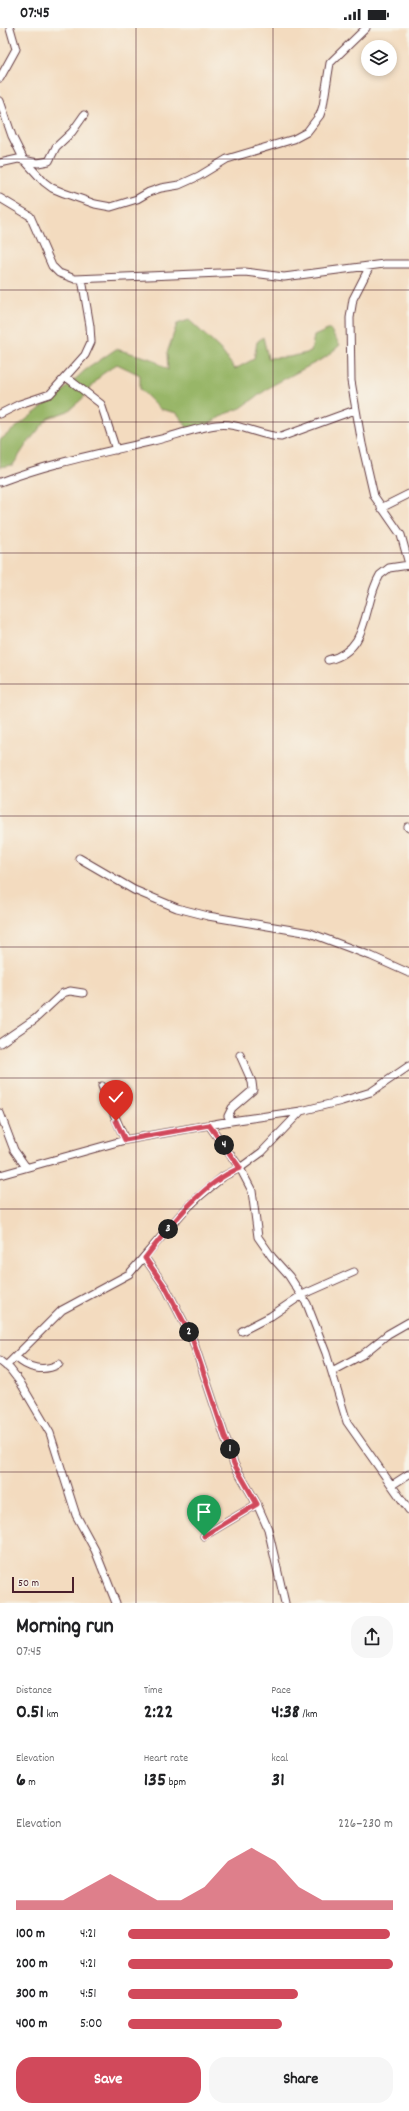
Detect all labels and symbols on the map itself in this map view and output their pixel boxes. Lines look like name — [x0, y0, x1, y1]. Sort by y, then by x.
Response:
pin — [99, 1080, 133, 1121]
pin: 4 — [214, 1135, 234, 1155]
pin: 3 — [158, 1219, 178, 1239]
pin: 2 — [179, 1322, 199, 1342]
pin: 1 — [220, 1439, 240, 1459]
pin — [187, 1495, 221, 1536]
scale bar — [12, 1575, 74, 1594]

